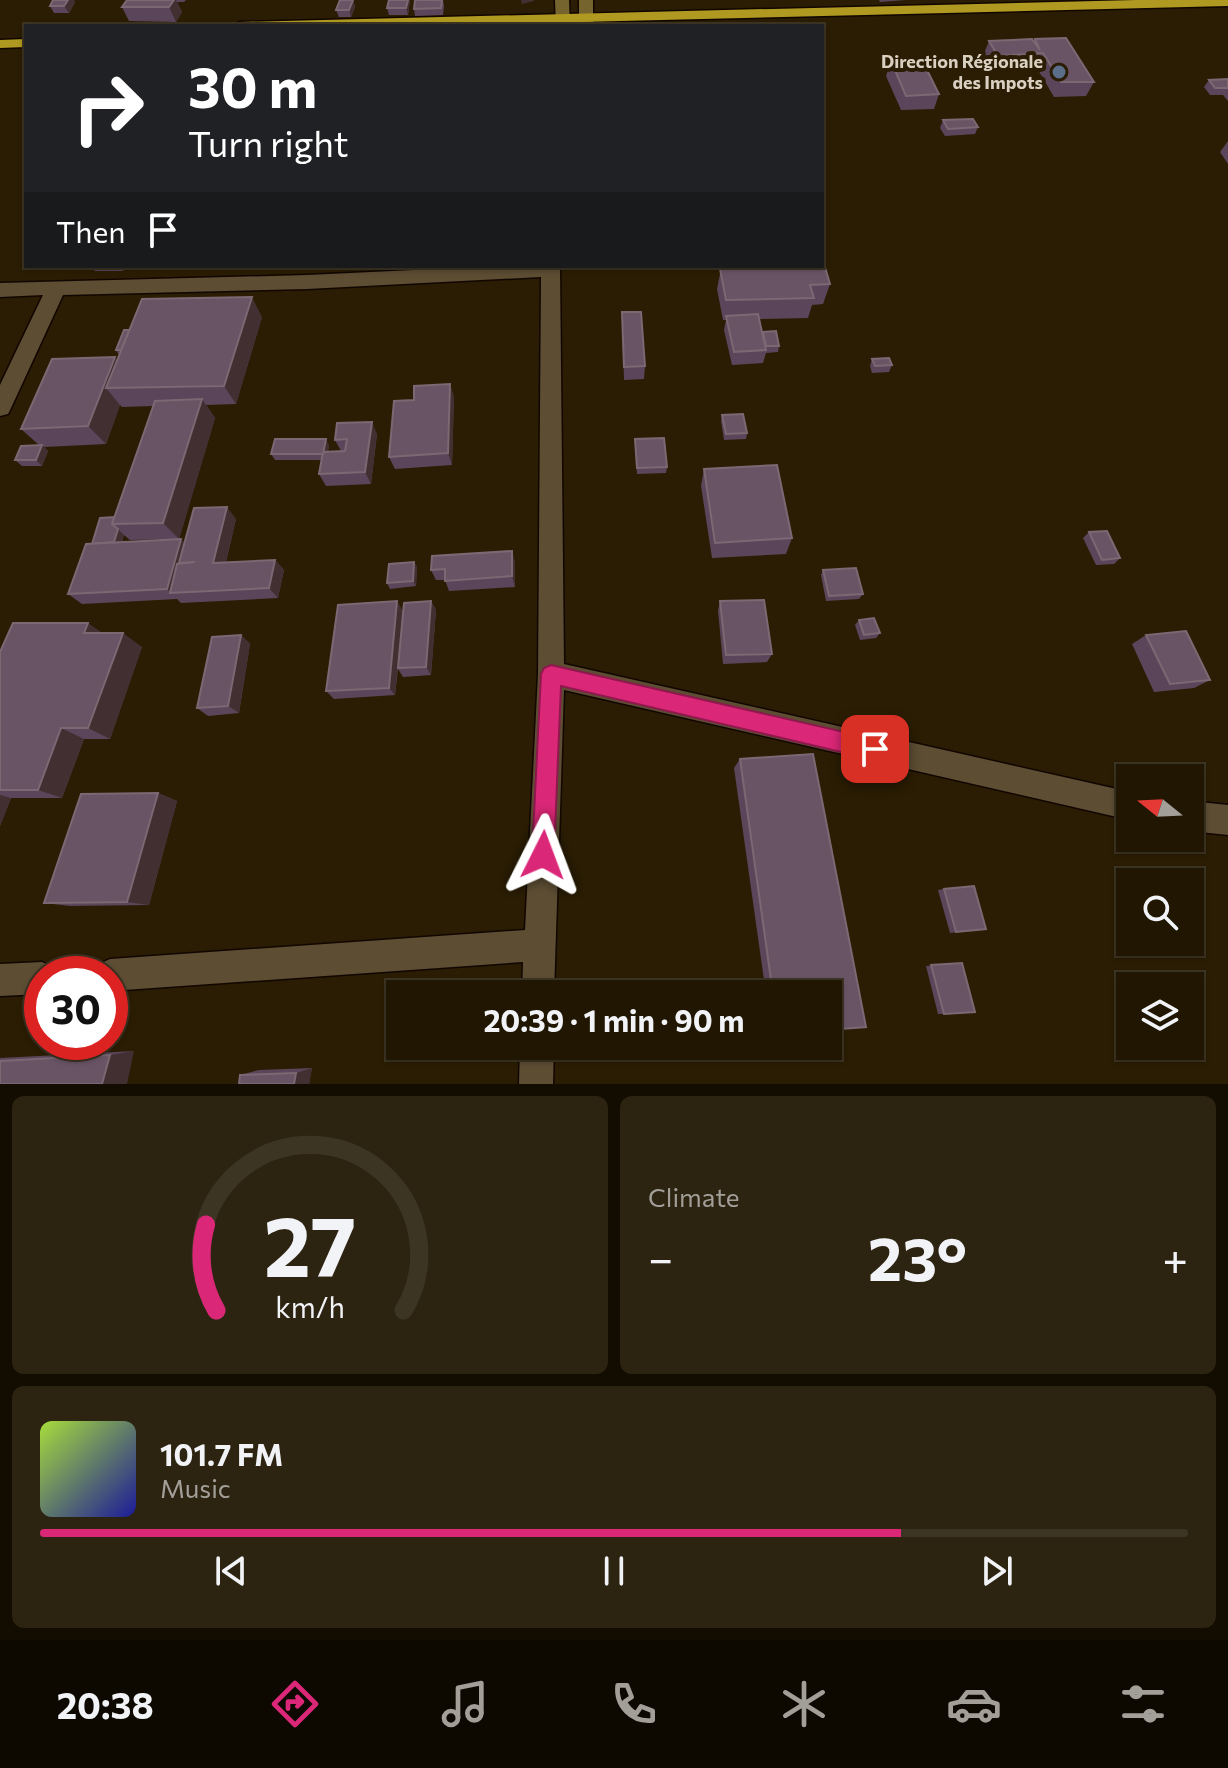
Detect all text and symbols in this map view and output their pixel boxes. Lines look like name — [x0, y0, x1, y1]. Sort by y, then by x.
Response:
place label: Direction Régionale des Impots — [881, 50, 1043, 93]
text: 30 m — [188, 51, 317, 120]
icon: right — [56, 56, 160, 160]
marker: Direction Régionale des Impots — [1050, 63, 1068, 81]
text: Turn right — [188, 120, 349, 164]
icon: arrive — [141, 208, 185, 252]
text: Then — [56, 212, 125, 249]
pin — [841, 715, 909, 783]
icon: arrive — [853, 727, 897, 771]
north arrow — [1116, 764, 1204, 852]
map controls — [1116, 764, 1204, 1060]
position arrow — [501, 813, 585, 897]
button: search — [1116, 868, 1204, 956]
speed limit sign: 30 — [24, 956, 128, 1060]
button: layers — [1116, 972, 1204, 1060]
text: 20:39 · 1 min · 90 m — [483, 1001, 745, 1038]
text: Climate — [648, 1181, 740, 1212]
text: 27 — [264, 1192, 356, 1294]
text: 23° — [868, 1220, 967, 1293]
text: − — [648, 1230, 673, 1284]
text: + — [1162, 1230, 1188, 1284]
text: km/h — [275, 1289, 345, 1324]
text: 101.7 FM — [160, 1435, 283, 1472]
text: Music — [160, 1472, 231, 1503]
icon: previous — [209, 1549, 253, 1593]
icon: pause — [592, 1549, 636, 1593]
icon: next — [975, 1549, 1019, 1593]
icon: directions — [267, 1676, 323, 1732]
icon: music — [437, 1676, 493, 1732]
icon: phone — [606, 1676, 662, 1732]
icon: climate — [776, 1676, 832, 1732]
icon: car — [946, 1676, 1002, 1732]
icon: filters — [1115, 1676, 1171, 1732]
text: 20:38 — [57, 1682, 154, 1726]

